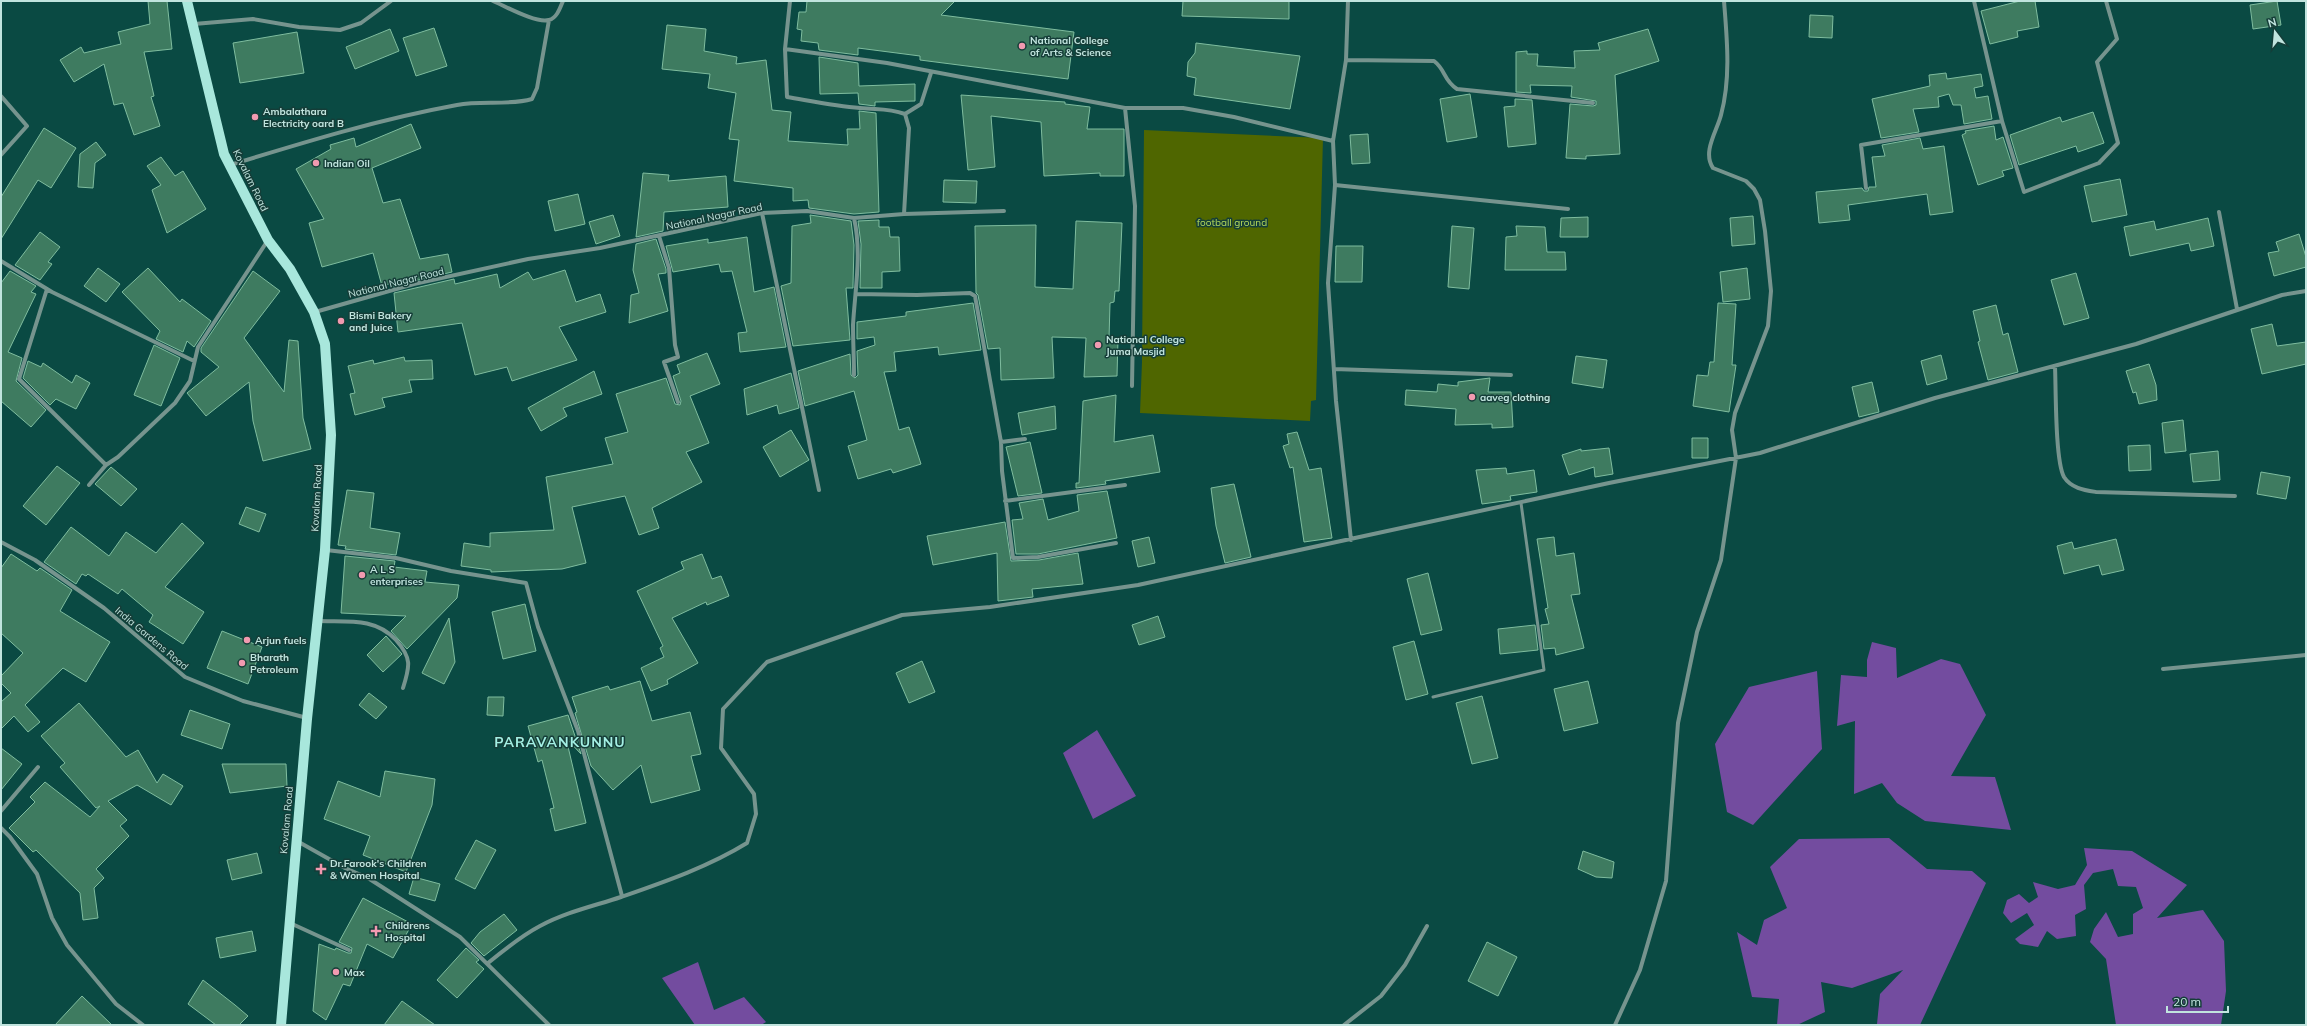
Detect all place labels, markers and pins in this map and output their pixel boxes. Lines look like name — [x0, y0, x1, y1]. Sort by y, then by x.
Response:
place label: National College of Arts & Science — [1030, 34, 1112, 59]
marker: National College of Arts & Science — [1017, 41, 1027, 51]
place label: Ambalathara Electricity oard B — [263, 105, 344, 130]
marker: Ambalathara Electricity oard B — [250, 112, 260, 122]
place label: Indian Oil — [324, 157, 370, 170]
marker: Indian Oil — [311, 158, 321, 168]
place label: Bismi Bakery and Juice — [349, 309, 412, 334]
marker: Bismi Bakery and Juice — [336, 316, 346, 326]
place label: National College Juma Masjid — [1106, 333, 1185, 358]
marker: National College Juma Masjid — [1093, 340, 1103, 350]
place label: aaveg clothing — [1480, 391, 1550, 404]
marker: aaveg clothing — [1467, 392, 1477, 402]
place label: A L S enterprises — [370, 563, 423, 588]
marker: A L S enterprises — [357, 570, 367, 580]
place label: Arjun fuels — [255, 634, 307, 647]
marker: Arjun fuels — [242, 635, 252, 645]
place label: Bharath Petroleum — [250, 651, 298, 676]
marker: Bharath Petroleum — [237, 658, 247, 668]
place label: Dr.Farook's Children & Women Hospital — [330, 857, 427, 882]
marker: Dr.Farook's Children & Women Hospital — [315, 863, 327, 875]
place label: Childrens Hospital — [385, 919, 430, 944]
marker: Childrens Hospital — [370, 925, 382, 937]
place label: Max — [344, 966, 365, 979]
marker: Max — [331, 967, 341, 977]

